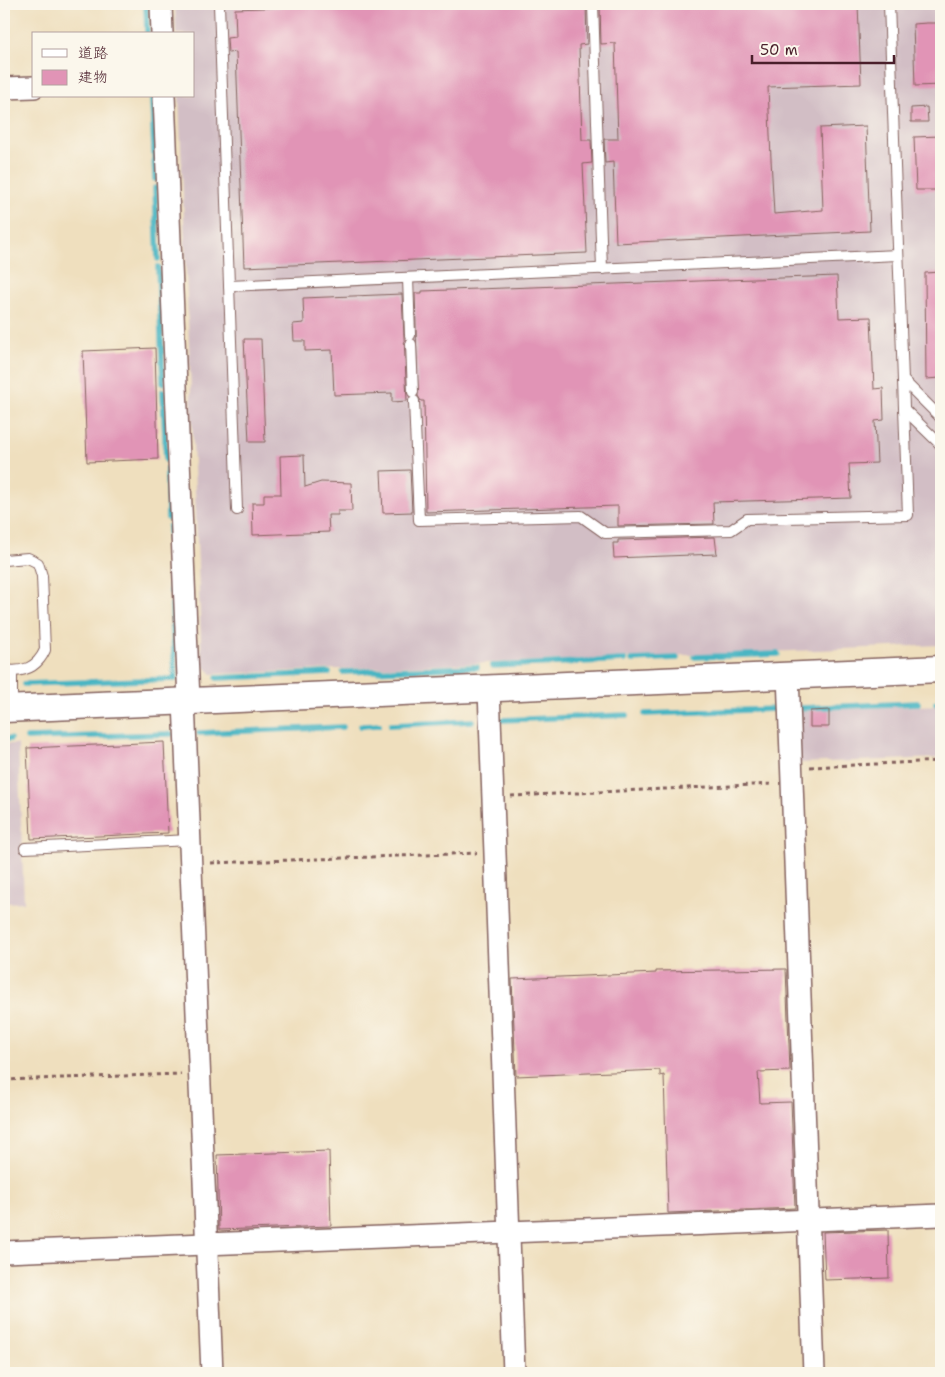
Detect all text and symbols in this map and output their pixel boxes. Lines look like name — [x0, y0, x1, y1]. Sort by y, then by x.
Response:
legend — [32, 32, 195, 98]
scale bar — [752, 32, 895, 64]
text: 50 m — [760, 40, 798, 60]
text: 道路 — [78, 43, 108, 63]
text: 建物 — [78, 67, 108, 87]

